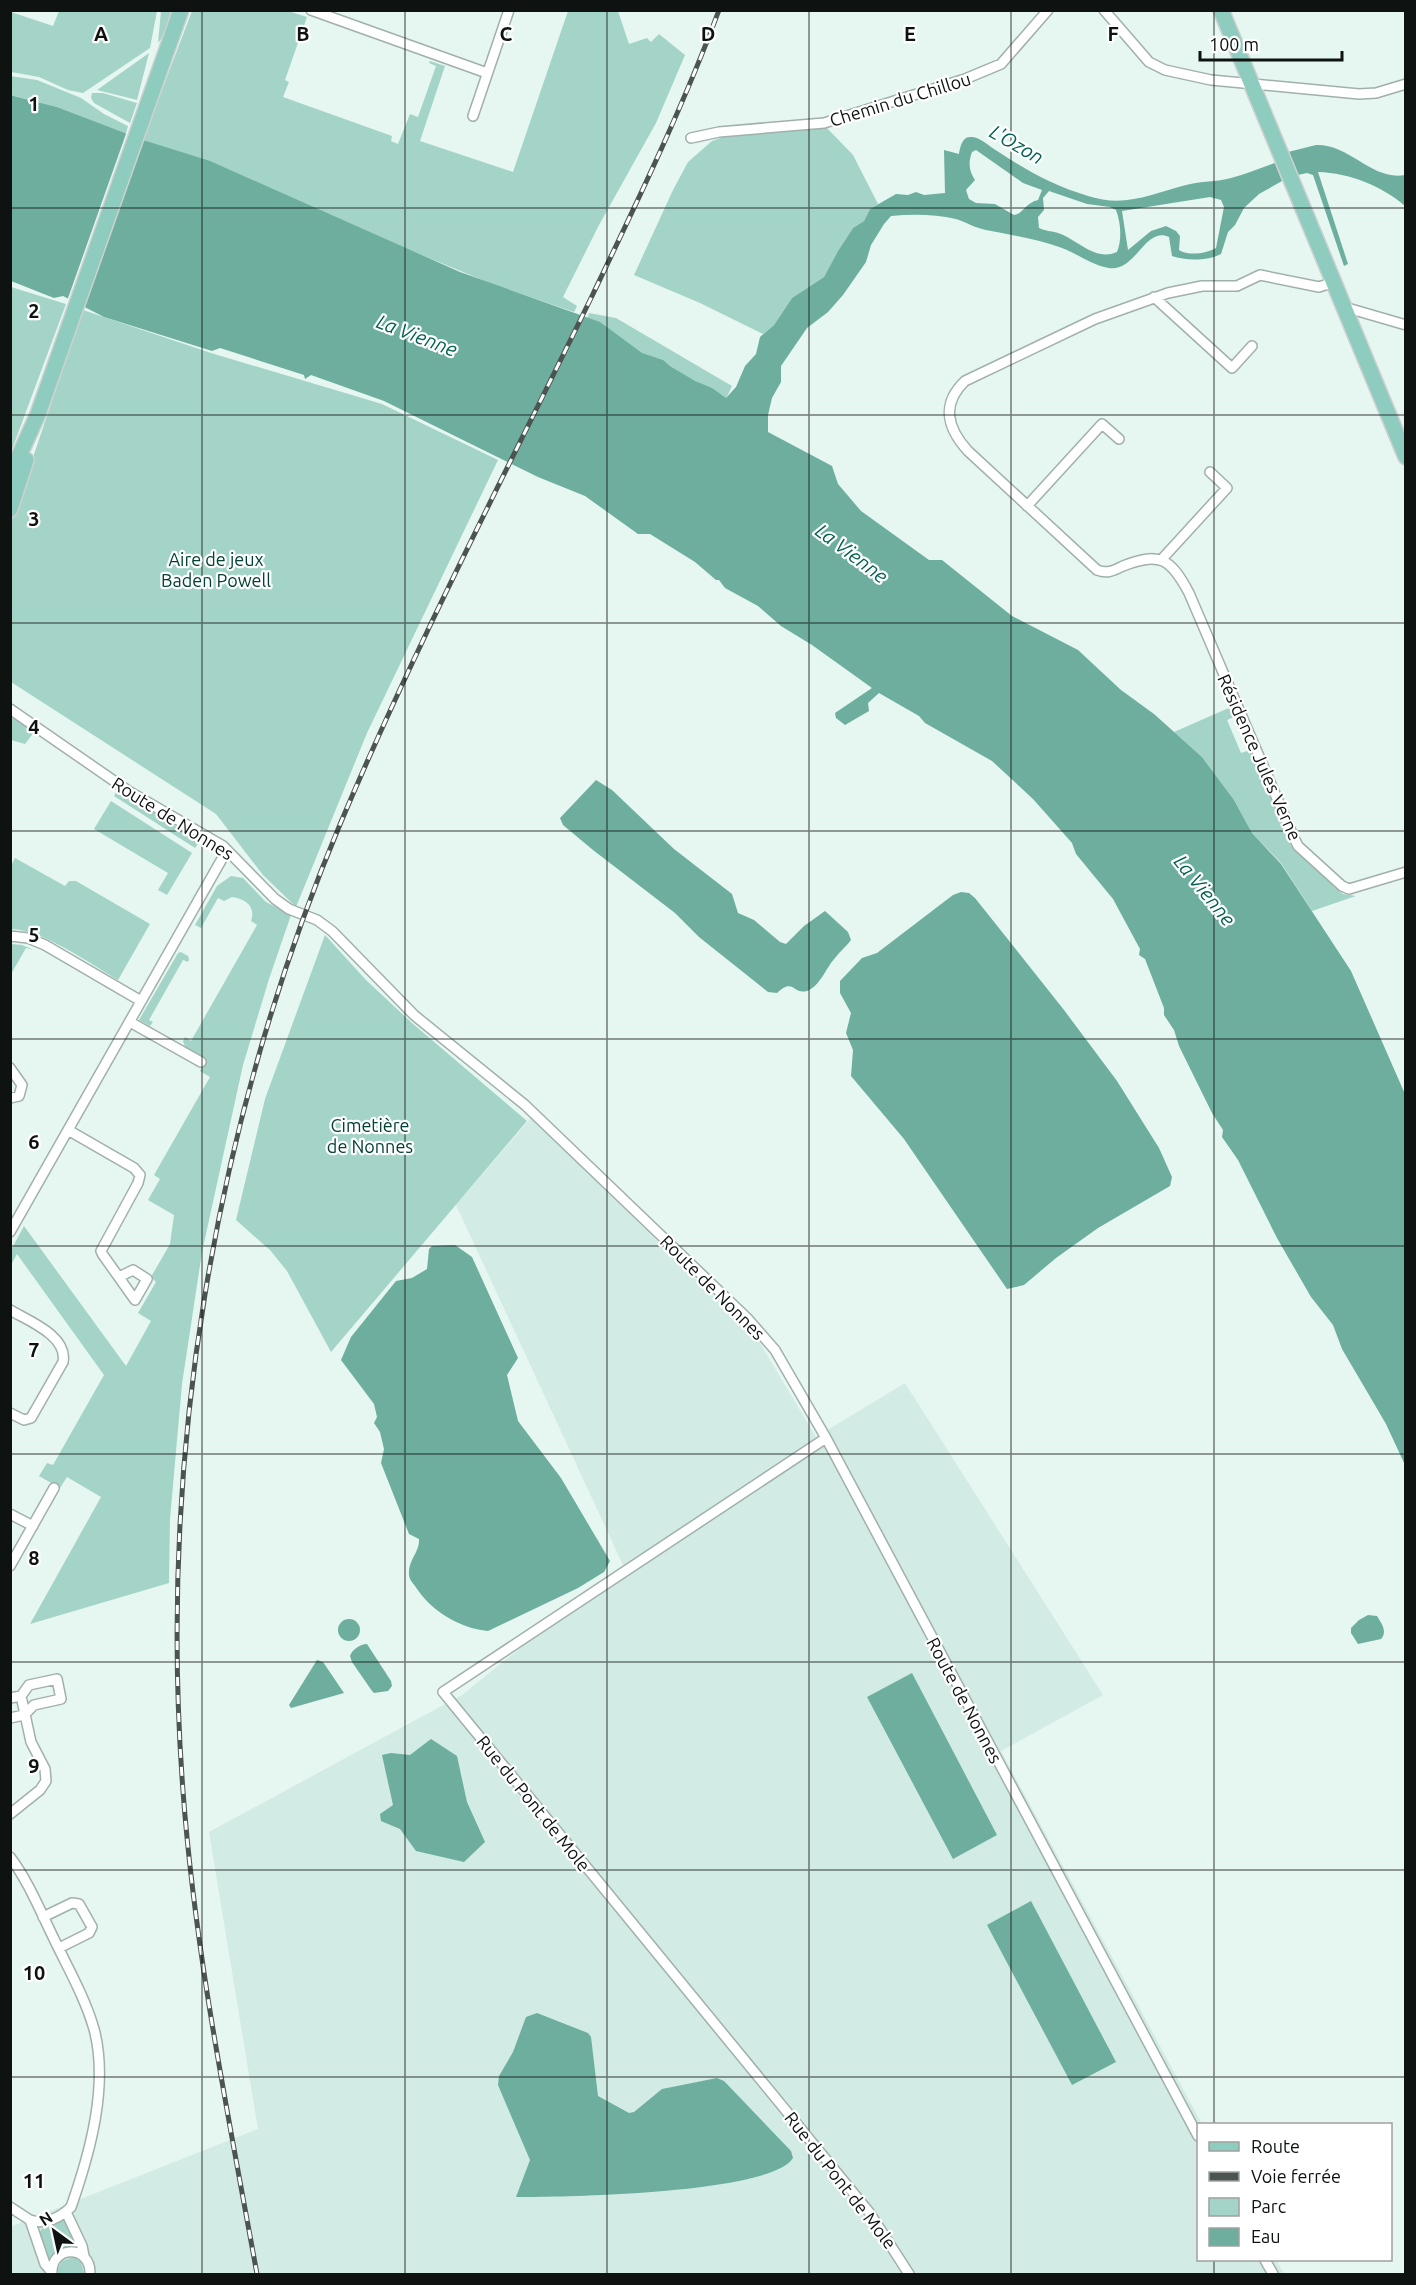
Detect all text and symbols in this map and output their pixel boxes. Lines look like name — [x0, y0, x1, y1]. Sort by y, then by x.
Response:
text: A — [94, 22, 108, 45]
text: B — [296, 22, 310, 45]
text: C — [500, 22, 513, 45]
text: D — [701, 22, 715, 45]
text: E — [904, 22, 916, 45]
text: F — [1107, 22, 1119, 45]
scale bar — [1200, 24, 1342, 62]
text: 100 m — [1209, 34, 1259, 54]
street label: Chemin du Chillou — [827, 68, 973, 130]
text: 1 — [28, 92, 40, 115]
water label: L'Ozon — [986, 119, 1048, 169]
text: 2 — [28, 299, 40, 322]
water label: La Vienne — [374, 309, 460, 361]
text: 3 — [28, 507, 40, 530]
water label: La Vienne — [811, 518, 893, 588]
park label: Aire de jeux Baden Powell — [161, 549, 271, 590]
street label: Résidence Jules Verne — [1214, 671, 1306, 843]
text: 4 — [28, 715, 40, 738]
street label: Route de Nonnes — [109, 773, 238, 864]
water label: La Vienne — [1170, 850, 1240, 930]
text: 5 — [28, 923, 40, 946]
park label: Cimetière de Nonnes — [327, 1115, 413, 1156]
text: 6 — [28, 1130, 40, 1153]
street label: Route de Nonnes — [657, 1231, 769, 1343]
text: 7 — [28, 1338, 40, 1361]
text: 8 — [28, 1546, 40, 1569]
street label: Route de Nonnes — [923, 1634, 1007, 1766]
street label: Rue du Pont de Mole — [473, 1731, 595, 1875]
text: 9 — [28, 1754, 40, 1777]
text: 10 — [23, 1961, 45, 1984]
street label: Rue du Pont de Mole — [781, 2107, 901, 2253]
legend — [1197, 2123, 1392, 2261]
text: Route — [1251, 2136, 1300, 2156]
text: Voie ferrée — [1251, 2166, 1341, 2186]
text: 11 — [23, 2169, 45, 2192]
text: Parc — [1251, 2196, 1286, 2216]
north arrow — [24, 2201, 84, 2261]
text: N — [36, 2208, 56, 2229]
text: Eau — [1251, 2226, 1281, 2246]

